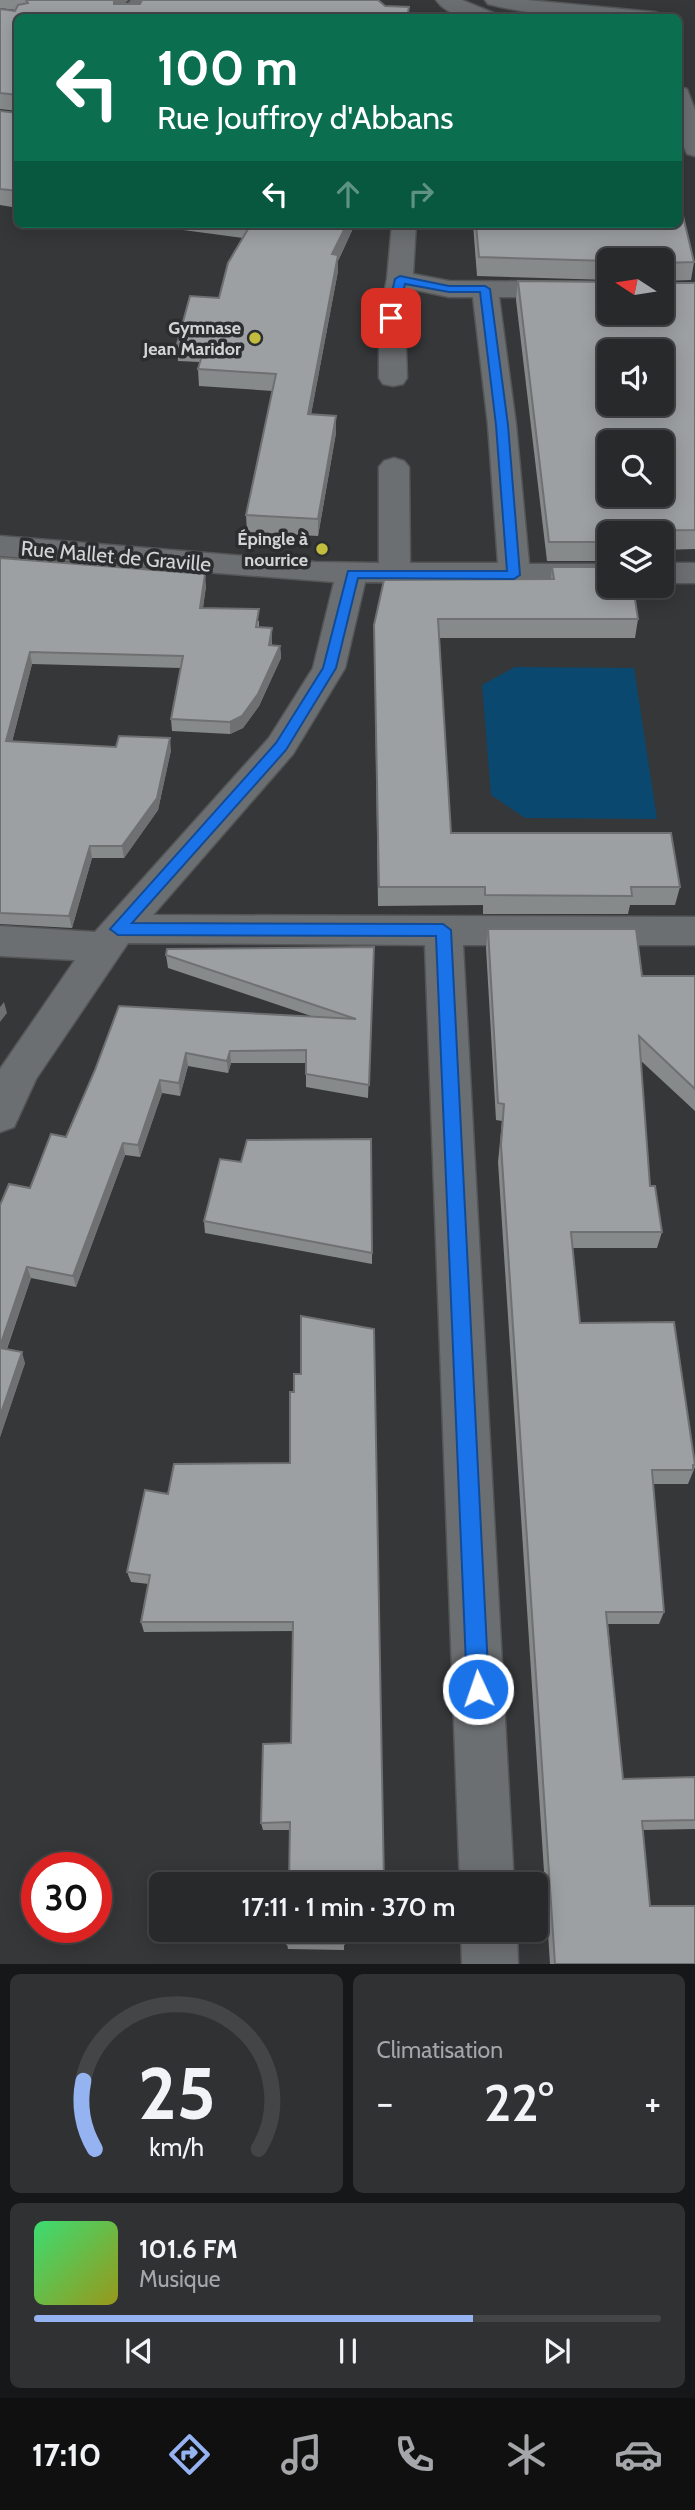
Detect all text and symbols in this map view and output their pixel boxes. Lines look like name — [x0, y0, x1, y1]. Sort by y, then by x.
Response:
text: 100 m — [157, 38, 298, 97]
icon: left — [42, 42, 133, 133]
text: Rue Jouffroy d'Abbans — [157, 98, 453, 137]
icon: left — [256, 175, 294, 213]
icon: ahead — [329, 175, 367, 213]
icon: right — [402, 175, 440, 213]
north arrow — [597, 248, 674, 326]
map controls — [597, 248, 674, 598]
pin — [361, 288, 421, 348]
icon: arrive — [372, 299, 410, 337]
place label: Gymnase Jean Maridor — [142, 317, 241, 360]
marker: Gymnase Jean Maridor — [247, 330, 263, 346]
button: sound — [597, 339, 674, 416]
button: search — [597, 430, 674, 507]
button: layers — [597, 521, 674, 598]
place label: Épingle à nourrice — [237, 528, 308, 571]
street label: Rue Mallet de Graville — [20, 535, 212, 577]
marker: Épingle à nourrice — [314, 541, 330, 557]
position arrow — [441, 1652, 515, 1726]
speed limit sign: 30 — [21, 1852, 112, 1943]
text: 17:11 · 1 min · 370 m — [242, 1891, 455, 1923]
text: Climatisation — [377, 2036, 503, 2064]
text: 25 — [137, 2050, 215, 2138]
text: 22° — [484, 2071, 554, 2134]
text: − — [377, 2079, 393, 2126]
text: + — [644, 2079, 661, 2126]
text: km/h — [149, 2132, 204, 2162]
text: 101.6 FM — [139, 2233, 238, 2265]
text: Musique — [139, 2265, 221, 2293]
icon: previous — [120, 2332, 158, 2370]
icon: pause — [329, 2332, 367, 2370]
icon: next — [538, 2332, 576, 2370]
icon: directions — [165, 2430, 214, 2479]
icon: music — [277, 2430, 326, 2479]
icon: phone — [390, 2430, 439, 2479]
icon: climate — [502, 2430, 551, 2479]
icon: car — [614, 2430, 663, 2479]
text: 17:10 — [32, 2435, 101, 2474]

